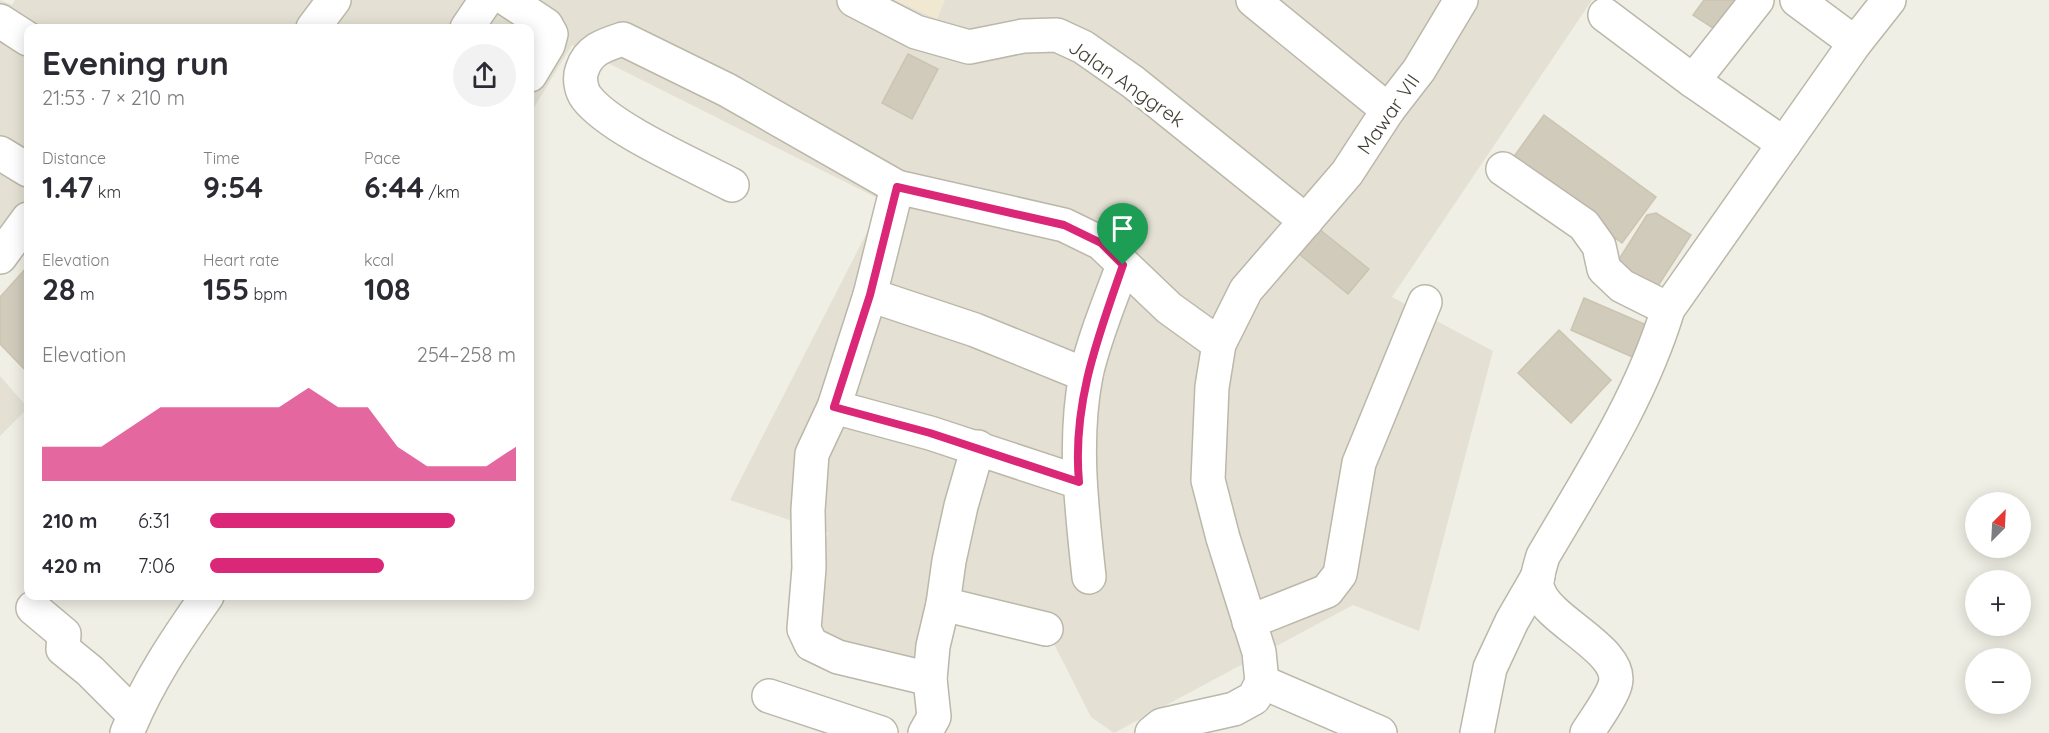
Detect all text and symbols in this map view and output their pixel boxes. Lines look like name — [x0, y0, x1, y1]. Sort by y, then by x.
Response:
street label: Jalan Anggrek — [1064, 34, 1190, 132]
text: Evening run — [42, 42, 229, 83]
button: share — [453, 44, 516, 107]
street label: Mawar VII — [1351, 69, 1425, 159]
text: 21:53 · 7 × 210 m — [42, 85, 185, 110]
text: Distance — [42, 148, 106, 168]
text: Time — [203, 148, 240, 168]
text: Pace — [364, 148, 400, 168]
text: 1.47 — [42, 168, 93, 206]
text: 9:54 — [203, 168, 263, 206]
text: 6:44 — [364, 168, 424, 206]
text: km — [93, 182, 121, 202]
text: /km — [424, 182, 460, 202]
pin — [1097, 203, 1148, 265]
icon: arrive — [1106, 212, 1139, 245]
text: Elevation — [42, 250, 109, 270]
text: Heart rate — [203, 250, 279, 270]
text: kcal — [364, 250, 394, 270]
text: 28 — [42, 270, 76, 308]
text: 155 — [203, 270, 249, 308]
text: 108 — [364, 270, 411, 308]
text: m — [76, 284, 94, 304]
text: bpm — [249, 284, 288, 304]
text: Elevation — [42, 342, 126, 367]
text: 254–258 m — [417, 342, 516, 367]
north arrow — [1965, 492, 2031, 558]
map controls — [1965, 492, 2031, 714]
text: 210 m — [42, 508, 97, 533]
text: 6:31 — [138, 508, 170, 533]
text: 420 m — [42, 553, 101, 578]
text: 7:06 — [138, 553, 175, 578]
button: + — [1965, 570, 2031, 636]
button: − — [1965, 648, 2031, 714]

